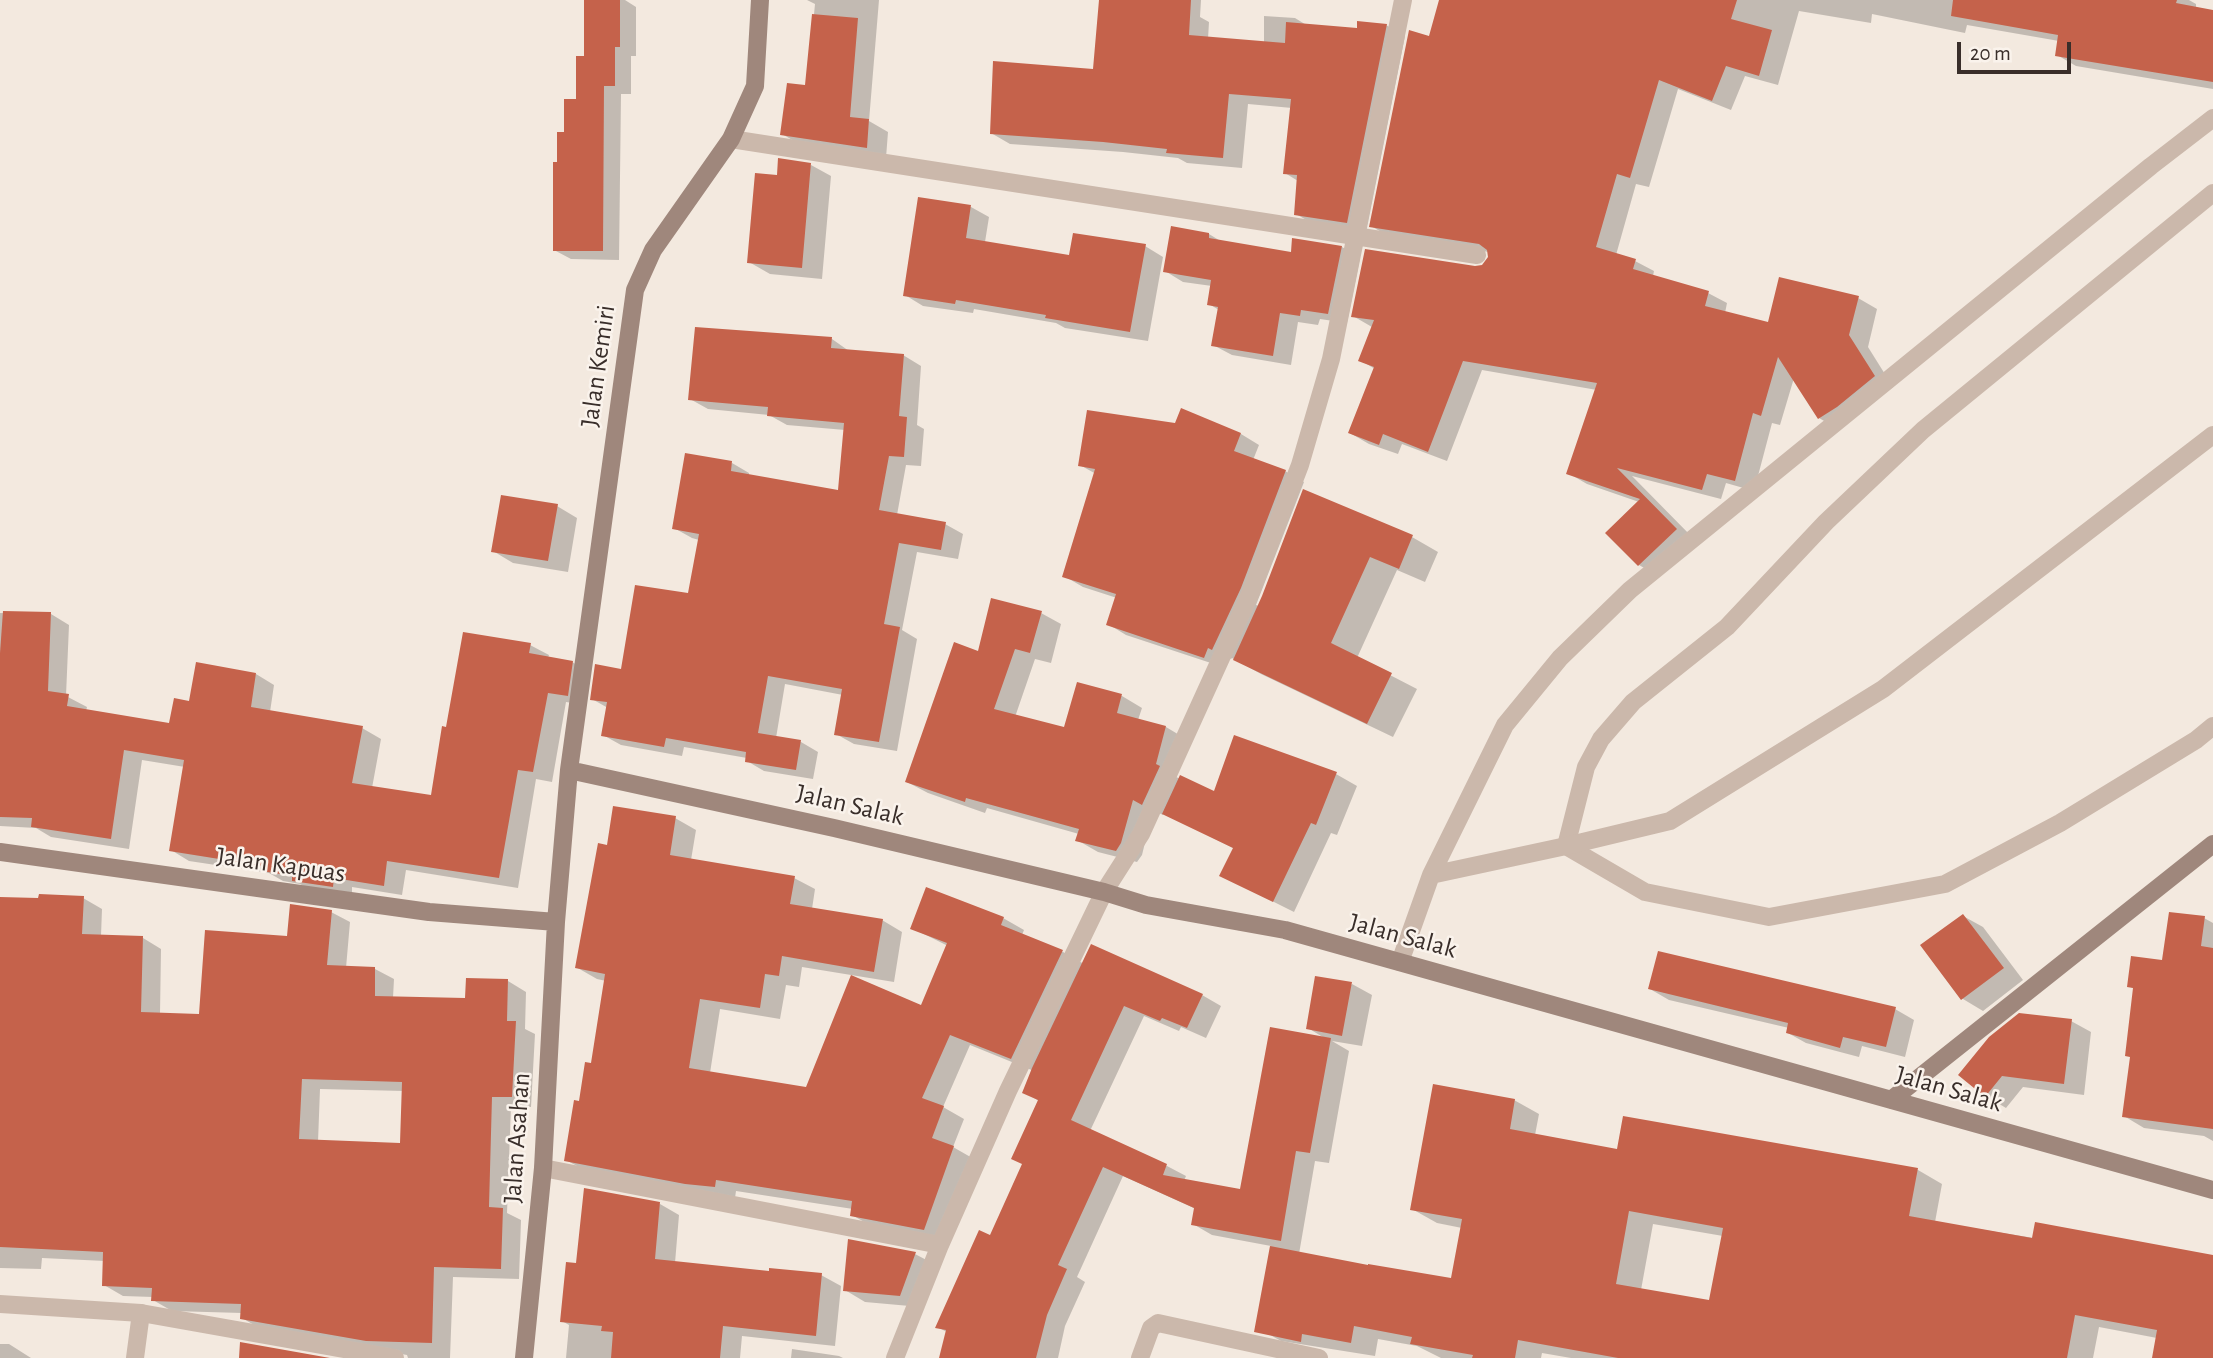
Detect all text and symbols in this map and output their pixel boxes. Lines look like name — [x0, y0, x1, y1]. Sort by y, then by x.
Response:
scale bar — [1961, 28, 2075, 72]
text: 20 m — [1970, 43, 2011, 64]
street label: Jalan Kemiri — [574, 303, 622, 429]
street label: Jalan Salak — [793, 777, 907, 833]
street label: Jalan Kapuas — [215, 841, 347, 889]
street label: Jalan Salak — [1346, 907, 1460, 965]
street label: Jalan Salak — [1892, 1059, 2006, 1119]
street label: Jalan Asahan — [497, 1072, 537, 1204]

